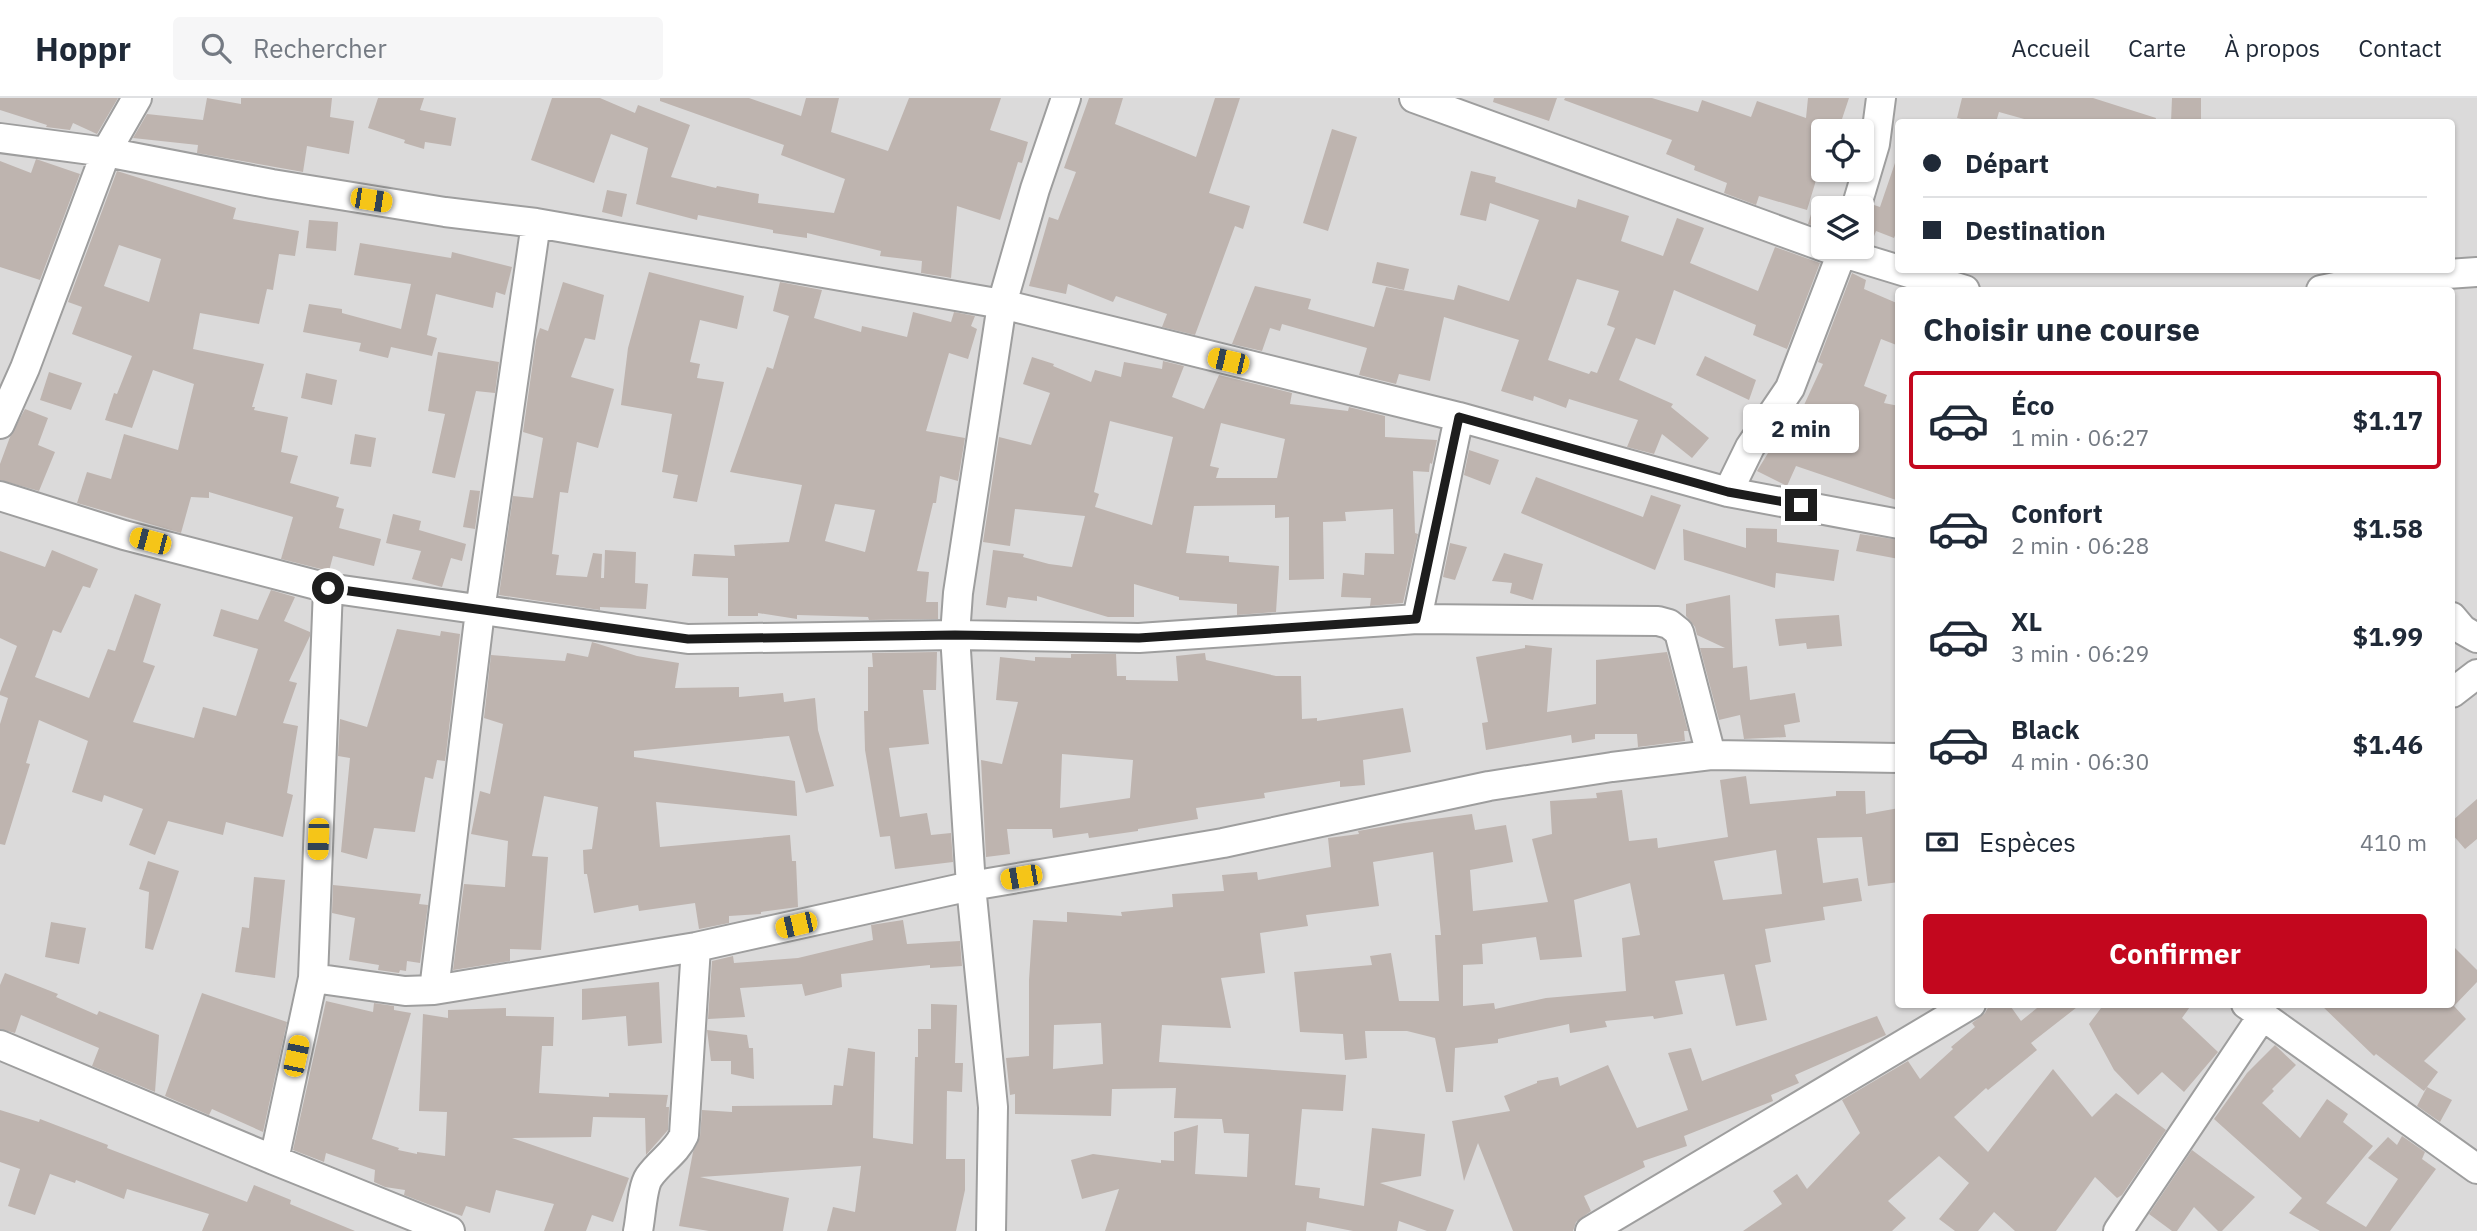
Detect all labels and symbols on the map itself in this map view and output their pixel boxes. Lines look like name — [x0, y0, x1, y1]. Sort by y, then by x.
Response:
car — [349, 186, 394, 214]
car — [1206, 346, 1251, 376]
callout: 2 min — [1743, 404, 1859, 452]
route end — [1785, 489, 1817, 521]
car — [127, 525, 174, 557]
route start — [312, 572, 344, 604]
car — [307, 818, 330, 860]
car — [999, 863, 1044, 891]
car — [774, 910, 819, 940]
car — [282, 1033, 311, 1079]

